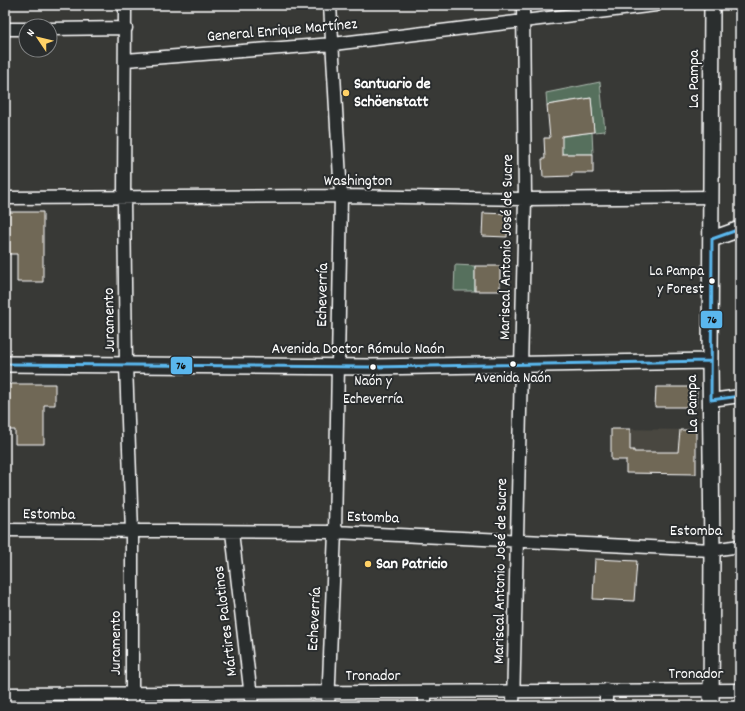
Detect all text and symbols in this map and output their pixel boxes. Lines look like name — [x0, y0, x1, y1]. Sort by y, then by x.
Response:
street label: General Enrique Martínez — [206, 13, 358, 49]
north arrow — [18, 18, 58, 58]
text: N — [23, 26, 40, 40]
street label: La Pampa — [683, 49, 706, 108]
place label: Santuario de Schöenstatt — [354, 73, 430, 114]
marker: Santuario de Schöenstatt — [341, 88, 351, 98]
street label: Mariscal Antonio José de Sucre — [494, 154, 520, 340]
street label: Washington — [324, 170, 392, 193]
place label: La Pampa y Forest — [649, 261, 705, 301]
street label: Echeverría — [311, 262, 335, 327]
marker: La Pampa y Forest — [707, 276, 717, 286]
street label: Juramento — [98, 287, 122, 353]
line badge: 76 — [700, 310, 723, 329]
text: 76 — [707, 313, 717, 329]
street label: Avenida Doctor Rómulo Naón — [271, 338, 445, 361]
line badge: 76 — [170, 356, 193, 375]
text: 76 — [176, 359, 186, 375]
marker: Avenida Naón — [508, 359, 518, 369]
marker: Naón y Echeverría — [368, 362, 378, 372]
place label: Avenida Naón — [475, 368, 551, 390]
place label: Naón y Echeverría — [343, 371, 404, 411]
street label: La Pampa — [681, 374, 705, 433]
street label: Mariscal Antonio José de Sucre — [488, 478, 514, 664]
street label: Estomba — [23, 503, 76, 527]
street label: Estomba — [346, 506, 400, 530]
street label: Estomba — [670, 520, 723, 543]
place label: San Patricio — [376, 553, 448, 576]
marker: San Patricio — [363, 559, 373, 569]
street label: Mártires Palotinos — [208, 564, 244, 678]
street label: Echeverría — [302, 586, 328, 652]
street label: Juramento — [105, 611, 128, 675]
street label: Tronador — [669, 663, 724, 686]
street label: Tronador — [346, 665, 401, 688]

